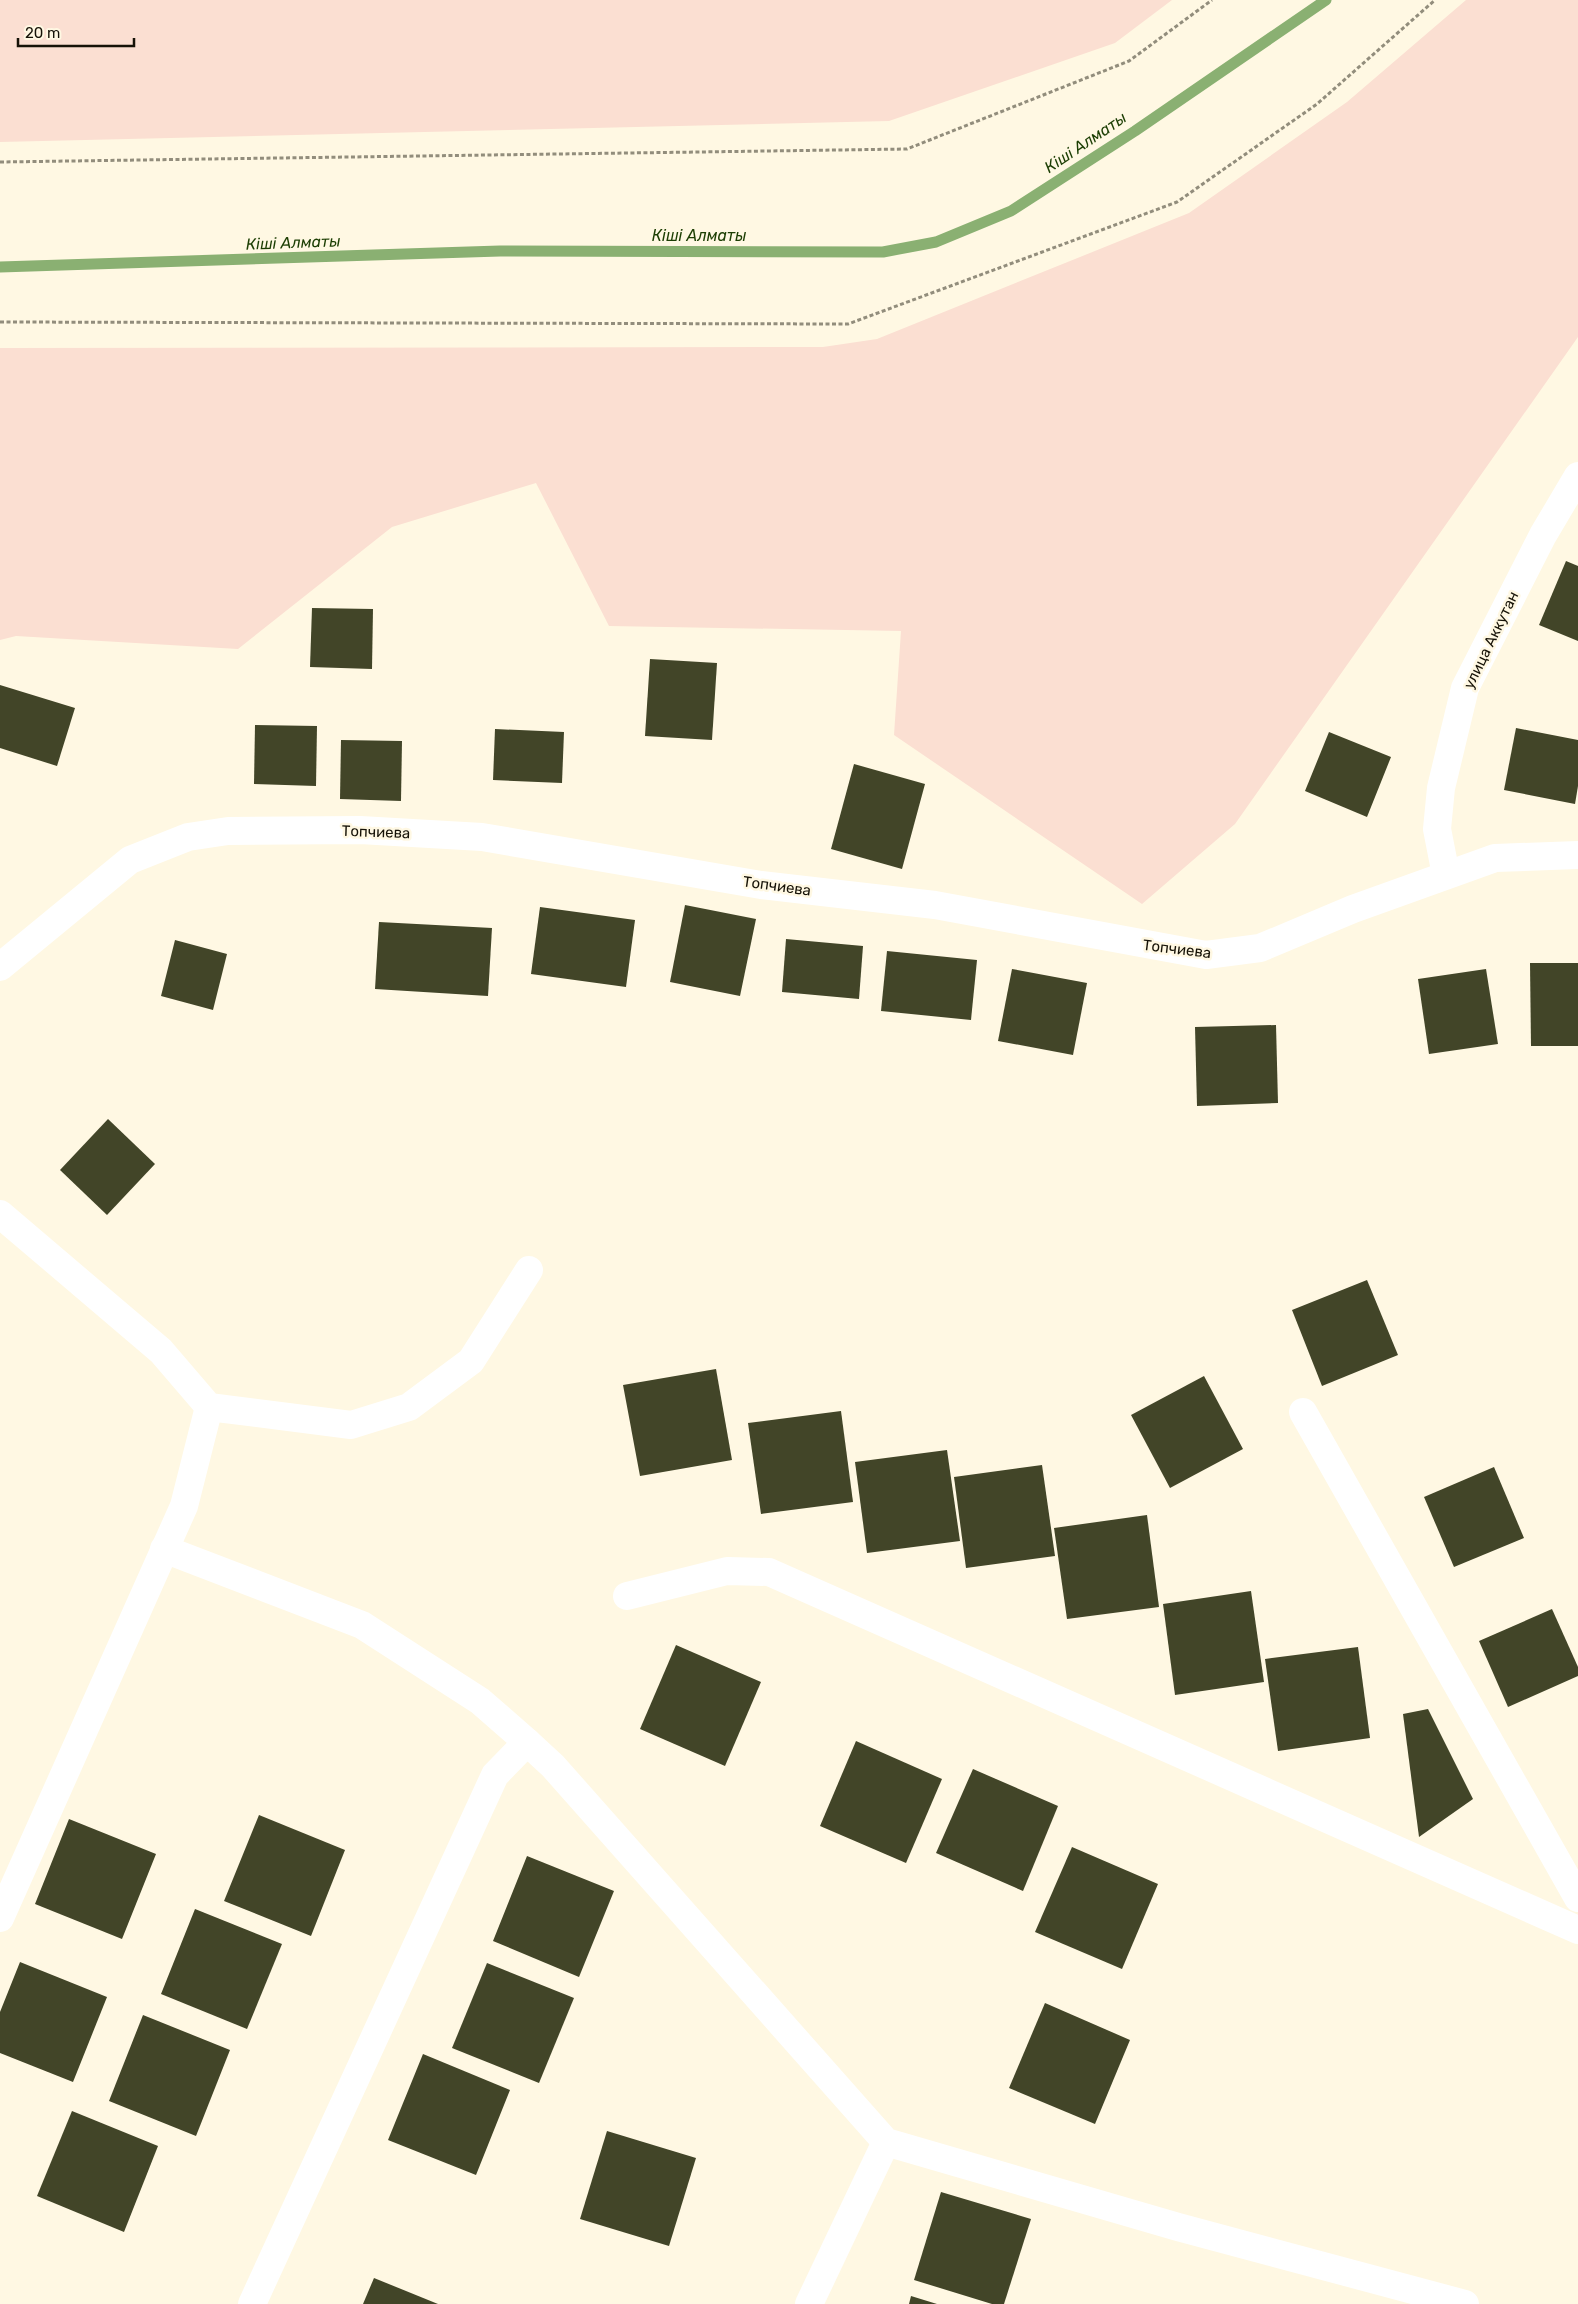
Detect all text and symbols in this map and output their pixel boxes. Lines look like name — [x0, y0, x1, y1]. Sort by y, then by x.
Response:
scale bar — [18, 15, 134, 47]
text: 20 m — [25, 24, 60, 42]
water label: Кіші Алматы — [1041, 108, 1130, 177]
water label: Кіші Алматы — [652, 226, 746, 245]
water label: Кіші Алматы — [245, 231, 341, 254]
street label: улица Аккутан — [1460, 588, 1522, 692]
street label: Топчиева — [341, 822, 411, 842]
street label: Топчиева — [742, 872, 812, 900]
street label: Топчиева — [1142, 936, 1212, 962]

